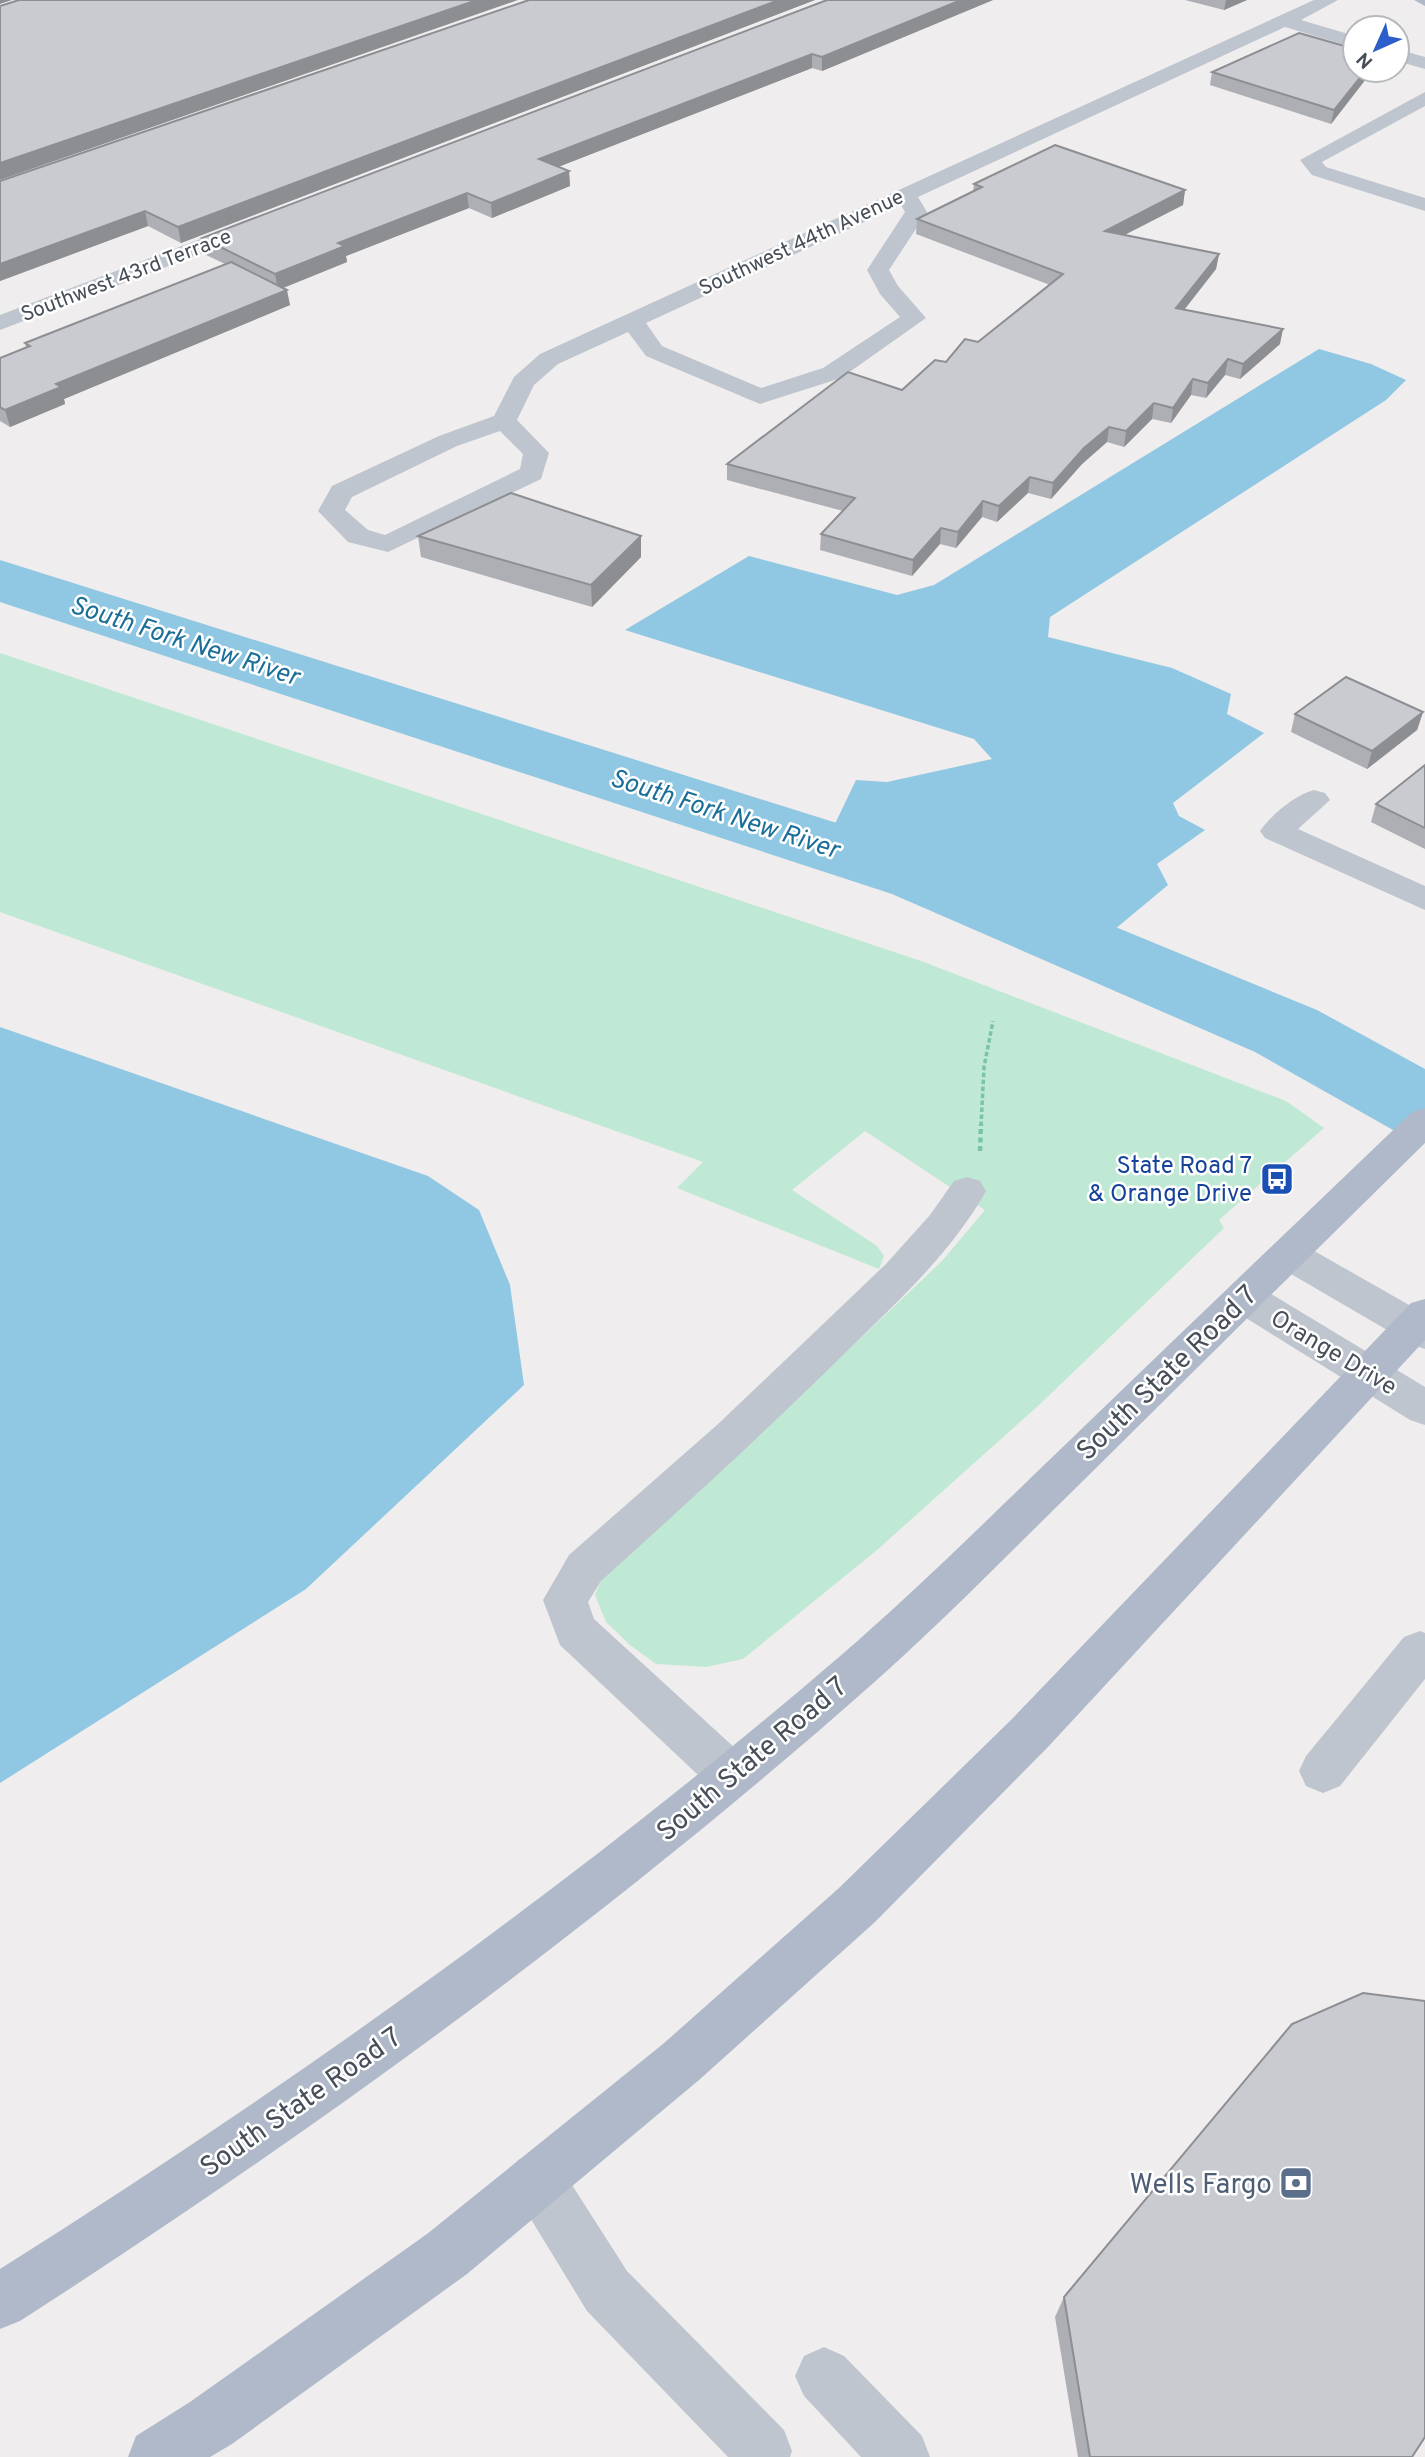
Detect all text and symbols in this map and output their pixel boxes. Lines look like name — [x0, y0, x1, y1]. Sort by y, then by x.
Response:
north arrow — [1341, 14, 1411, 84]
text: N — [1352, 46, 1379, 73]
street label: Southwest 44th Avenue — [695, 184, 908, 303]
street label: Southwest 43rd Terrace — [17, 224, 236, 329]
water label: South Fork New River — [65, 590, 305, 696]
water label: South Fork New River — [605, 763, 845, 869]
place label: State Road 7 & Orange Drive — [1088, 1152, 1252, 1210]
bus stop icon: State Road 7 & Orange Drive — [1258, 1160, 1296, 1198]
street label: South State Road 7 — [1070, 1279, 1266, 1470]
street label: Orange Drive — [1264, 1304, 1402, 1403]
street label: South State Road 7 — [650, 1670, 856, 1851]
street label: South State Road 7 — [194, 2020, 410, 2186]
bank icon: Wells Fargo — [1277, 2164, 1315, 2202]
place label: Wells Fargo — [1130, 2168, 1272, 2204]

